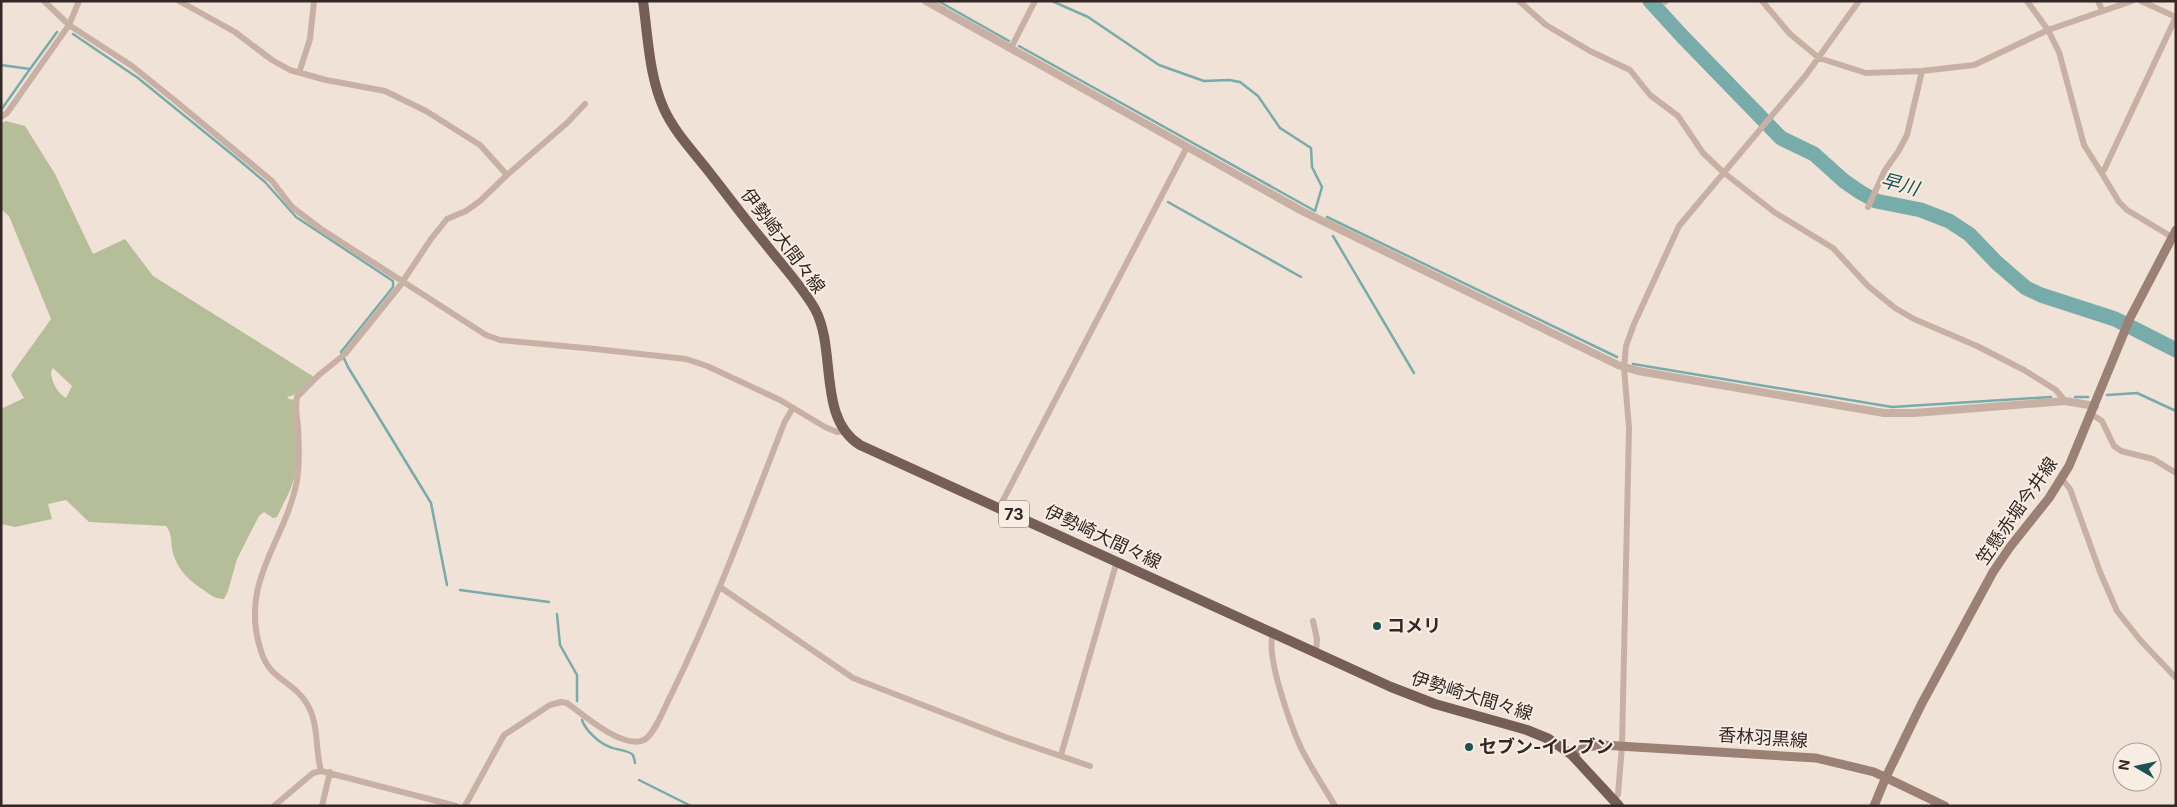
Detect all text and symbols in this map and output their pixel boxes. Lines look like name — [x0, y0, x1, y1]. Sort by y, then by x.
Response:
water label: 早川 — [1879, 168, 1923, 201]
street label: 伊勢崎大間々線 — [737, 184, 830, 297]
street label: 笠懸赤堀今井線 — [1972, 453, 2061, 568]
road number: 73 — [999, 500, 1029, 528]
street label: 伊勢崎大間々線 — [1042, 500, 1165, 573]
place label: コメリ — [1387, 615, 1441, 636]
marker: コメリ — [1371, 620, 1383, 632]
street label: 伊勢崎大間々線 — [1409, 667, 1535, 724]
street label: 香林羽黒線 — [1717, 724, 1809, 751]
place label: セブン-イレブン — [1479, 736, 1613, 757]
marker: セブン-イレブン — [1463, 741, 1475, 753]
north arrow — [2112, 742, 2162, 792]
text: N — [2114, 758, 2133, 771]

